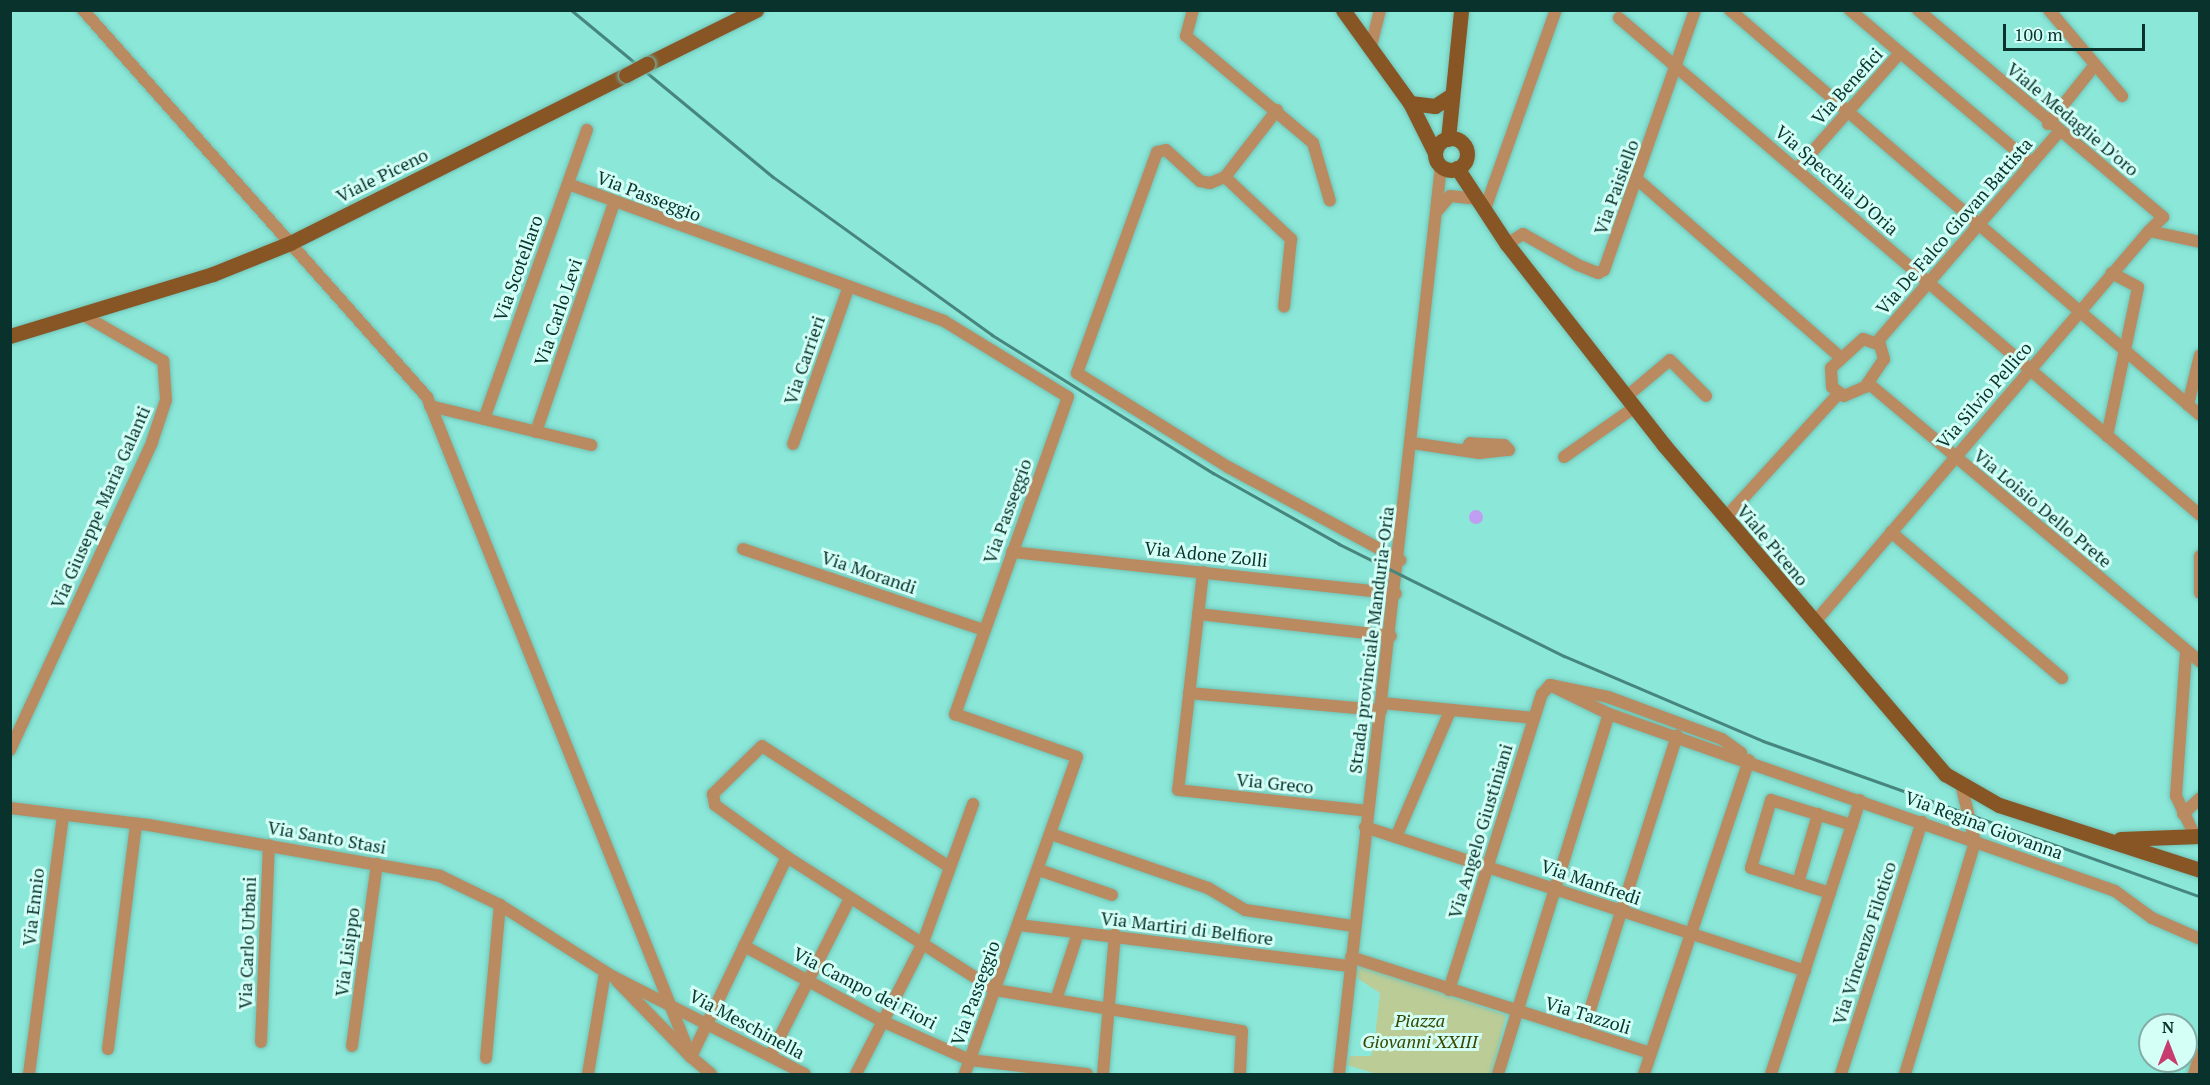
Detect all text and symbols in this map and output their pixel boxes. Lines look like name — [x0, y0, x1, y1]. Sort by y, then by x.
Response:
scale bar — [2006, 12, 2148, 50]
text: 100 m — [2014, 22, 2063, 46]
street label: Via Benefici — [1807, 43, 1887, 129]
street label: Viale Medaglie D'oro — [2003, 58, 2143, 180]
street label: Via Specchia D'Oria — [1771, 120, 1903, 240]
street label: Via De Falco Giovan Battista — [1871, 133, 2037, 319]
street label: Via Paisiello — [1589, 137, 1643, 237]
street label: Viale Piceno — [333, 143, 431, 207]
street label: Via Passeggio — [594, 166, 704, 226]
street label: Via Scotellaro — [489, 212, 547, 324]
street label: Via Carlo Levi — [530, 256, 586, 368]
street label: Via Carrieri — [779, 313, 829, 407]
street label: Via Silvio Pellico — [1932, 337, 2036, 453]
street label: Via Giuseppe Maria Galanti — [46, 402, 154, 612]
street label: Via Loisio Dello Prete — [1970, 444, 2116, 572]
street label: Via Passeggio — [978, 456, 1036, 566]
street label: Viale Piceno — [1733, 500, 1813, 590]
street label: Strada provinciale Manduria-Oria — [1344, 505, 1398, 775]
street label: Via Adone Zolli — [1143, 537, 1269, 571]
street label: Via Morandi — [819, 546, 919, 598]
street label: Via Angelo Giustiniani — [1443, 741, 1517, 921]
street label: Via Greco — [1235, 768, 1315, 798]
street label: Via Regina Giovanna — [1902, 786, 2066, 864]
street label: Via Santo Stasi — [266, 816, 388, 858]
street label: Via Manfredi — [1538, 855, 1644, 909]
street label: Via Vincenzo Filotico — [1827, 858, 1901, 1028]
street label: Via Ennio — [18, 867, 48, 947]
street label: Via Carlo Urbani — [234, 876, 260, 1010]
street label: Via Lisippo — [330, 906, 364, 998]
street label: Via Martiri di Belfiore — [1100, 907, 1274, 949]
street label: Via Passeggio — [946, 938, 1004, 1048]
street label: Via Campo dei Fiori — [790, 942, 940, 1034]
street label: Via Meschinella — [686, 984, 808, 1064]
street label: Via Tazzoli — [1542, 992, 1634, 1038]
park label: Piazza Giovanni XXIII — [1362, 1010, 1478, 1052]
north arrow — [2138, 1013, 2198, 1073]
text: N — [2162, 1016, 2174, 1038]

